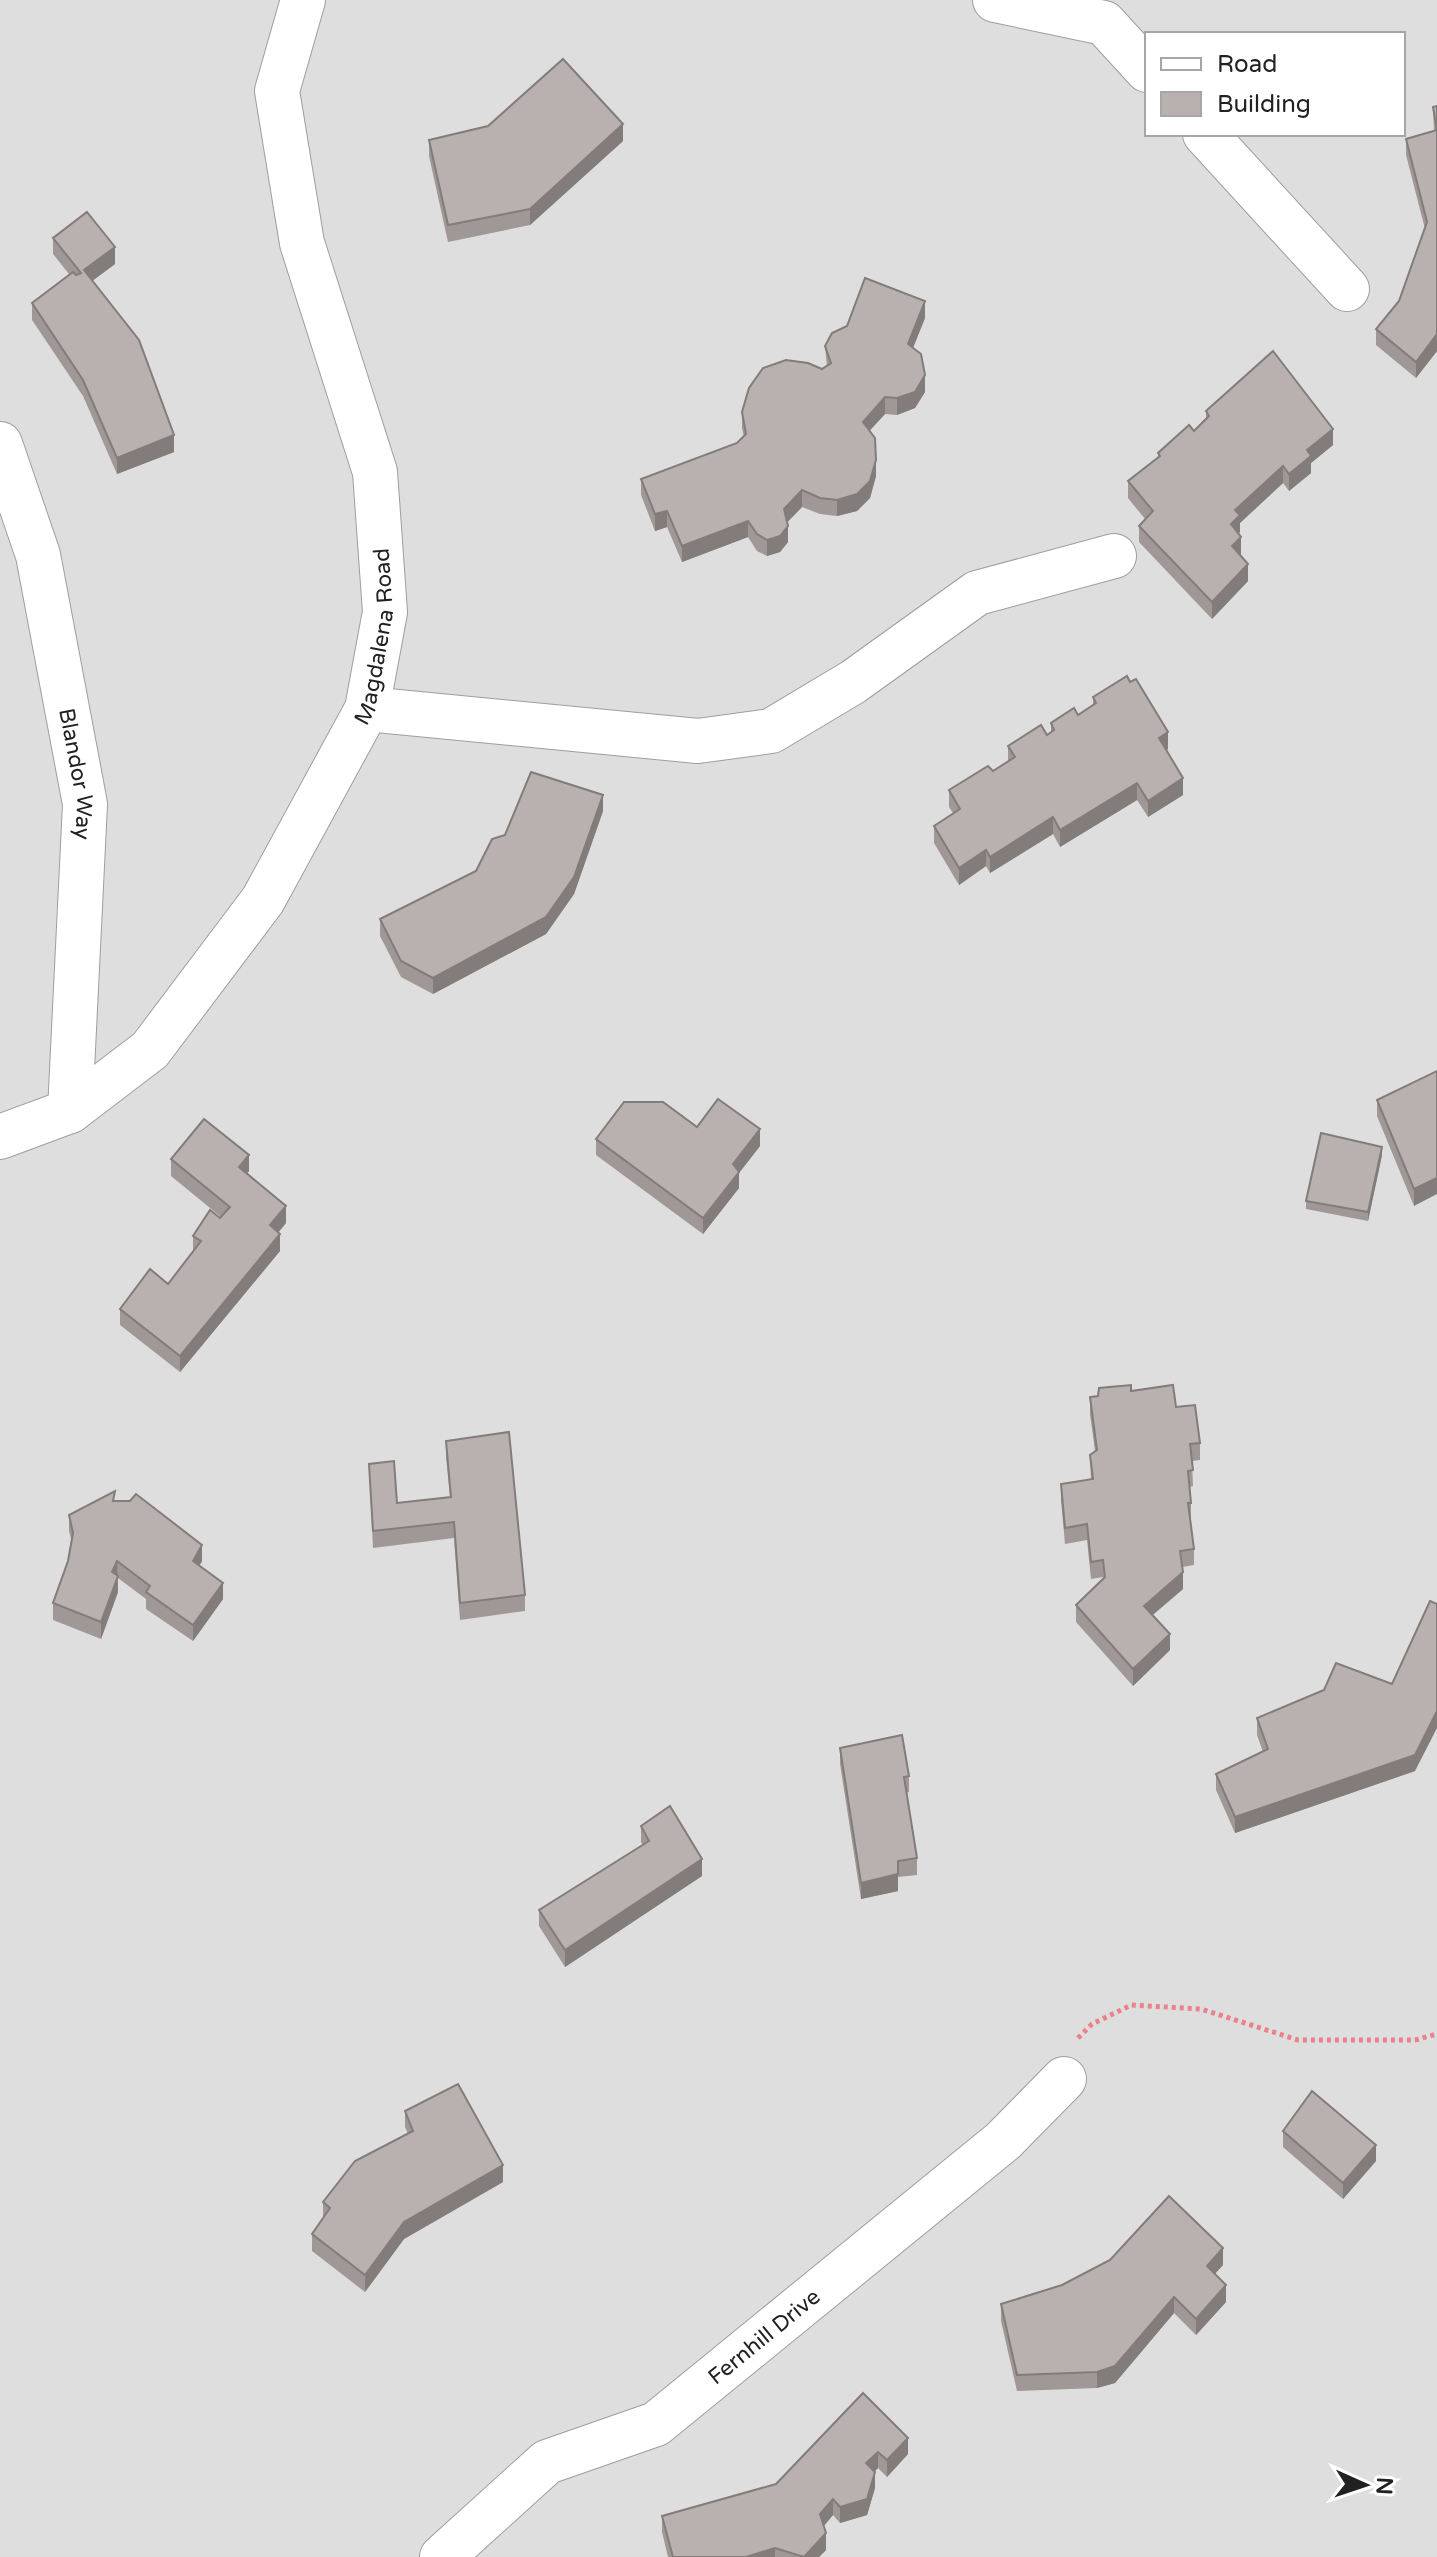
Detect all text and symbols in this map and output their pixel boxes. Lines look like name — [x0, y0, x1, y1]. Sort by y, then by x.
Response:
legend — [1145, 32, 1405, 136]
text: Road — [1217, 50, 1277, 79]
text: Building — [1217, 90, 1311, 119]
street label: Magdalena Road — [349, 547, 399, 730]
street label: Blandor Way — [53, 706, 97, 841]
street label: Fernhill Drive — [703, 2284, 825, 2390]
north arrow — [1325, 2445, 1405, 2525]
text: N — [1371, 2476, 1397, 2495]

